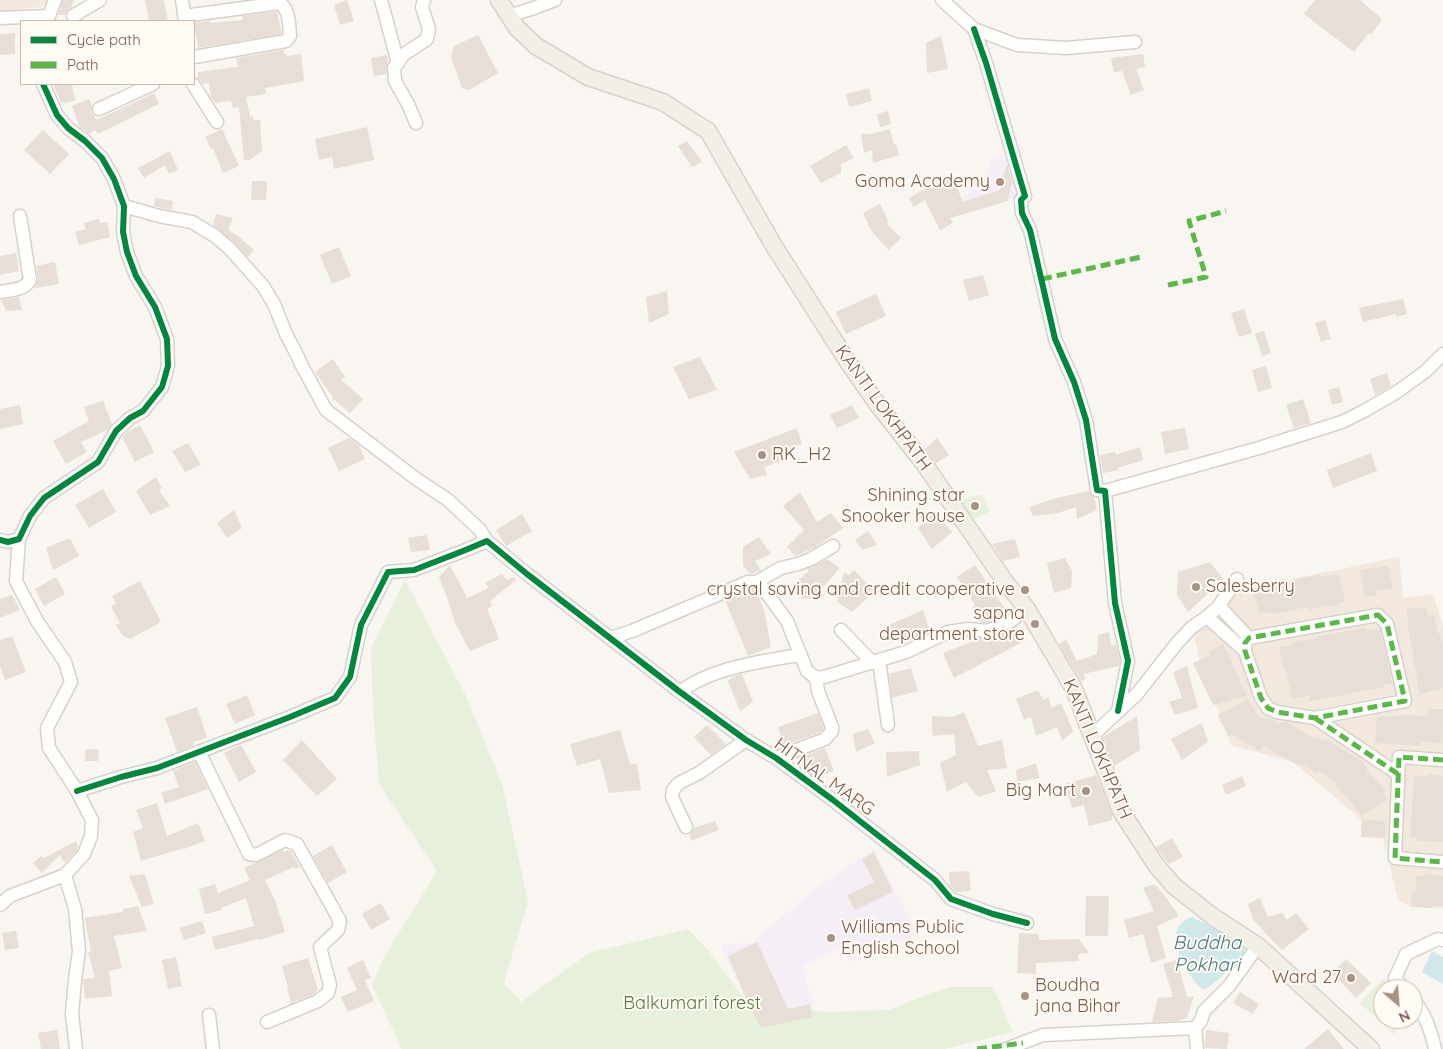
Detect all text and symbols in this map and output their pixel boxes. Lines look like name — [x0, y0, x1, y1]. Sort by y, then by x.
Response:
legend — [20, 20, 195, 85]
text: Cycle path — [67, 30, 141, 49]
text: Path — [67, 55, 99, 74]
place label: Goma Academy — [855, 171, 990, 193]
marker: Goma Academy — [994, 176, 1006, 188]
street label: KANTI LOKHPATH — [830, 341, 936, 475]
place label: RK_H2 — [772, 444, 831, 466]
marker: RK_H2 — [756, 449, 768, 461]
place label: Shining star Snooker house — [842, 485, 965, 528]
marker: Shining star Snooker house — [969, 500, 981, 512]
place label: Salesberry — [1206, 576, 1295, 598]
place label: crystal saving and credit cooperative — [707, 579, 1015, 601]
marker: Salesberry — [1190, 581, 1202, 593]
marker: crystal saving and credit cooperative — [1019, 584, 1031, 596]
place label: sapna department store — [879, 603, 1025, 646]
marker: sapna department store — [1029, 618, 1041, 630]
street label: KANTI LOKHPATH — [1058, 676, 1136, 822]
street label: HITNAL MARG — [770, 733, 878, 821]
place label: Big Mart — [1005, 780, 1076, 802]
marker: Big Mart — [1080, 785, 1092, 797]
place label: Williams Public English School — [841, 917, 964, 960]
marker: Williams Public English School — [825, 932, 837, 944]
water label: Buddha Pokhari — [1173, 932, 1241, 976]
place label: Ward 27 — [1272, 967, 1341, 989]
marker: Ward 27 — [1345, 972, 1357, 984]
place label: Boudha jana Bihar — [1035, 975, 1121, 1018]
north arrow — [1373, 979, 1423, 1029]
marker: Boudha jana Bihar — [1019, 990, 1031, 1002]
park label: Balkumari forest — [623, 993, 761, 1015]
text: N — [1396, 1006, 1413, 1027]

